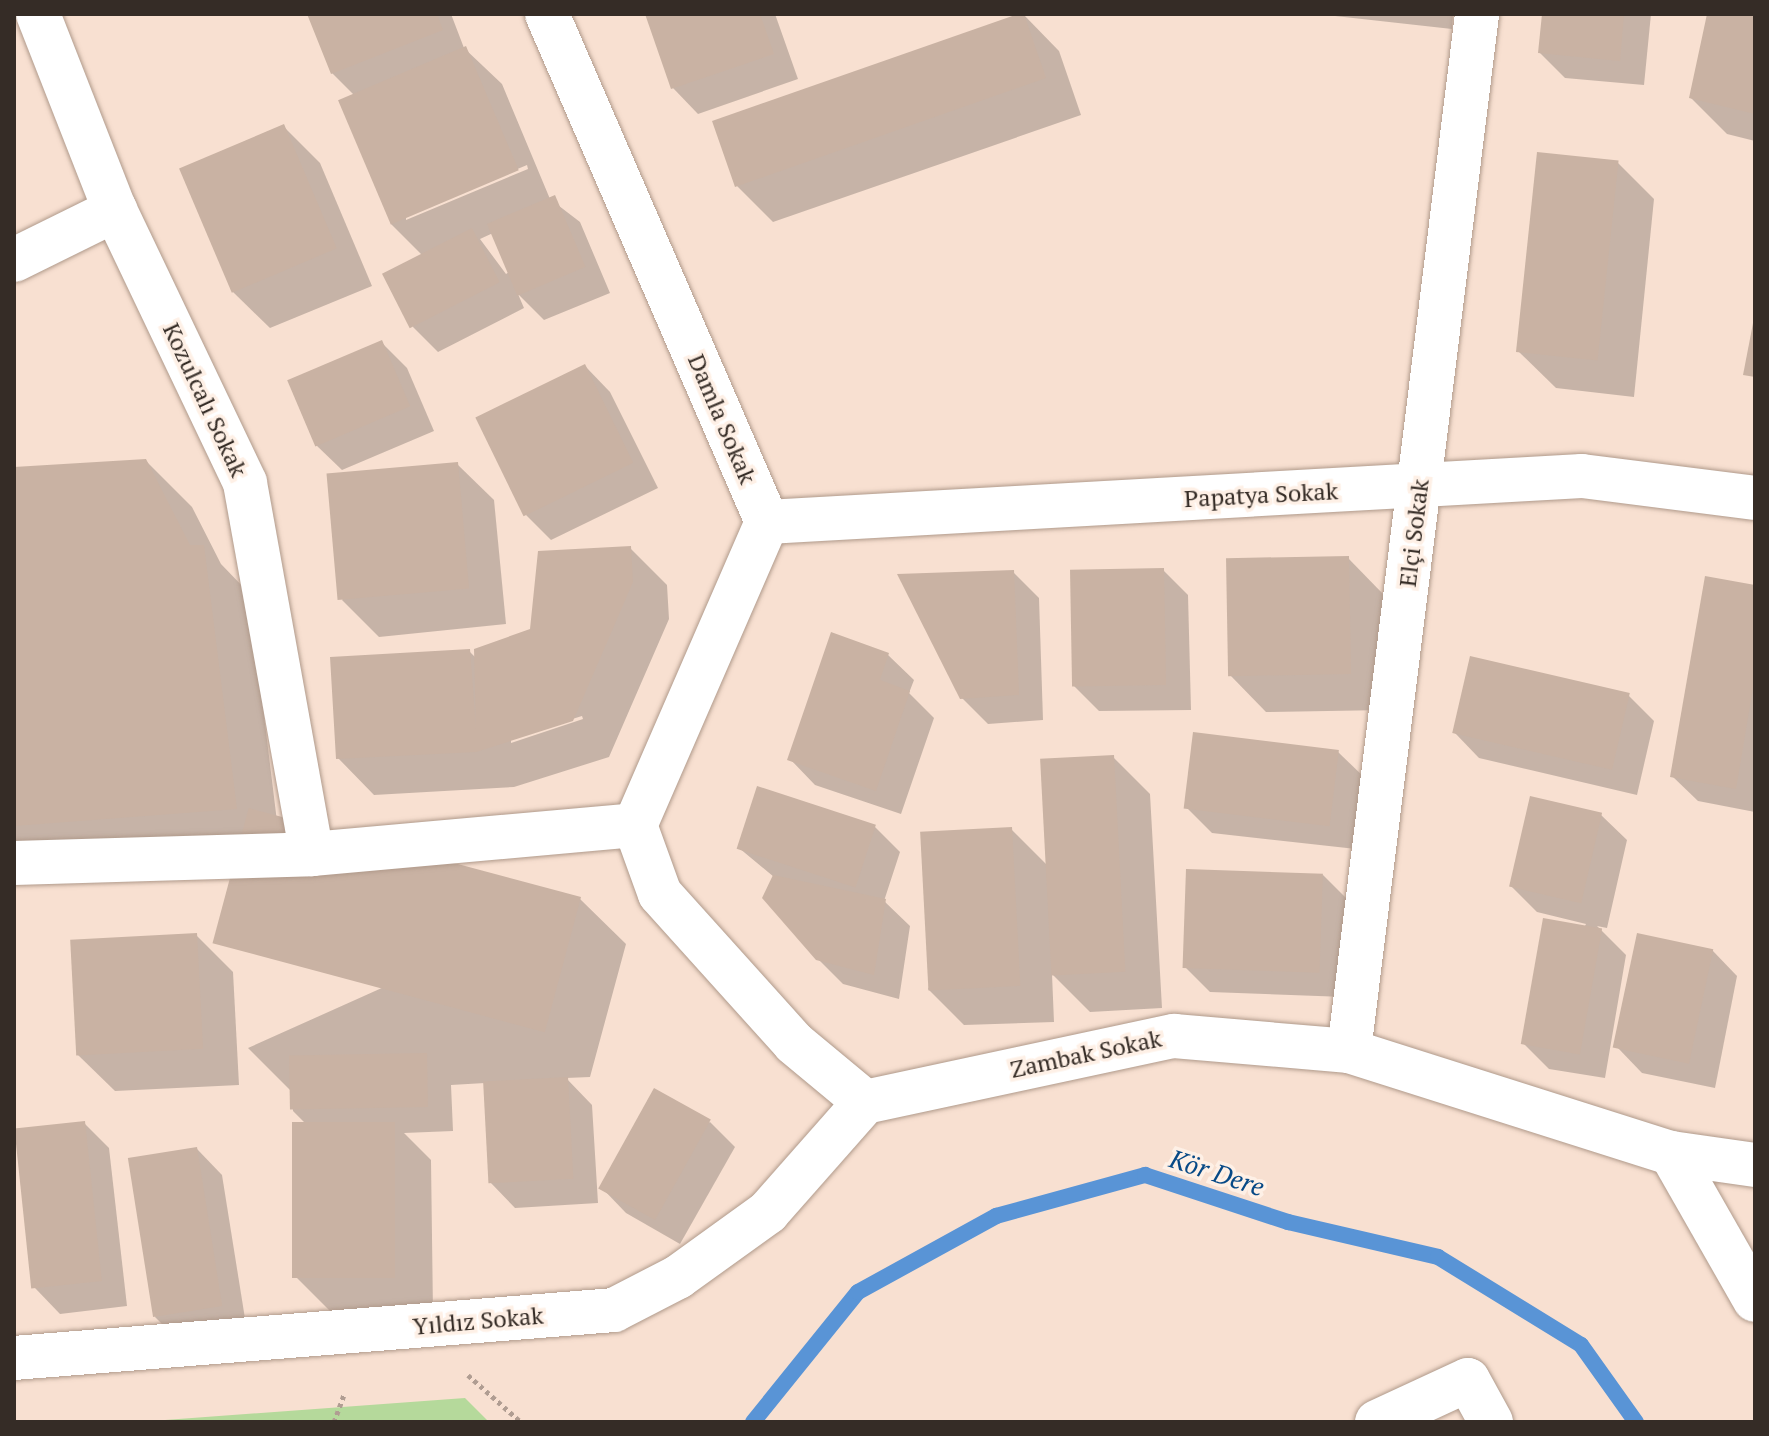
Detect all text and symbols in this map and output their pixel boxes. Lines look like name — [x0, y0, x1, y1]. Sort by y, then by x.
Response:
street label: Kozulcalı Sokak — [157, 318, 253, 482]
street label: Damla Sokak — [682, 350, 762, 488]
street label: Papatya Sokak — [1183, 477, 1339, 513]
street label: Elçi Sokak — [1393, 477, 1435, 589]
street label: Zambak Sokak — [1008, 1024, 1164, 1084]
water label: Kör Dere — [1166, 1143, 1268, 1203]
street label: Yıldız Sokak — [411, 1301, 545, 1341]

